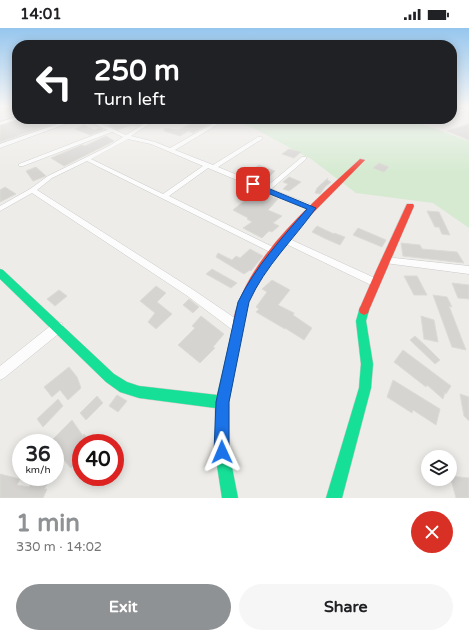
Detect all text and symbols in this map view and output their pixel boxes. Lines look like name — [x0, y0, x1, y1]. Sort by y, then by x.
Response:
text: 14:01 — [20, 5, 62, 23]
text: 250 m — [94, 54, 180, 88]
icon: left — [28, 56, 80, 108]
text: Turn left — [94, 88, 166, 110]
pin — [236, 167, 270, 201]
icon: arrive — [242, 173, 264, 195]
position arrow — [201, 431, 243, 473]
speed limit sign: 40 — [72, 434, 124, 486]
text: 36 — [25, 443, 51, 467]
map controls — [421, 450, 457, 486]
button: layers — [421, 450, 457, 486]
text: km/h — [25, 464, 51, 476]
text: 1 min — [16, 509, 80, 538]
button: close — [411, 511, 453, 553]
text: 330 m · 14:02 — [16, 539, 102, 555]
button: Exit — [16, 584, 231, 630]
button: Share — [239, 584, 453, 630]

